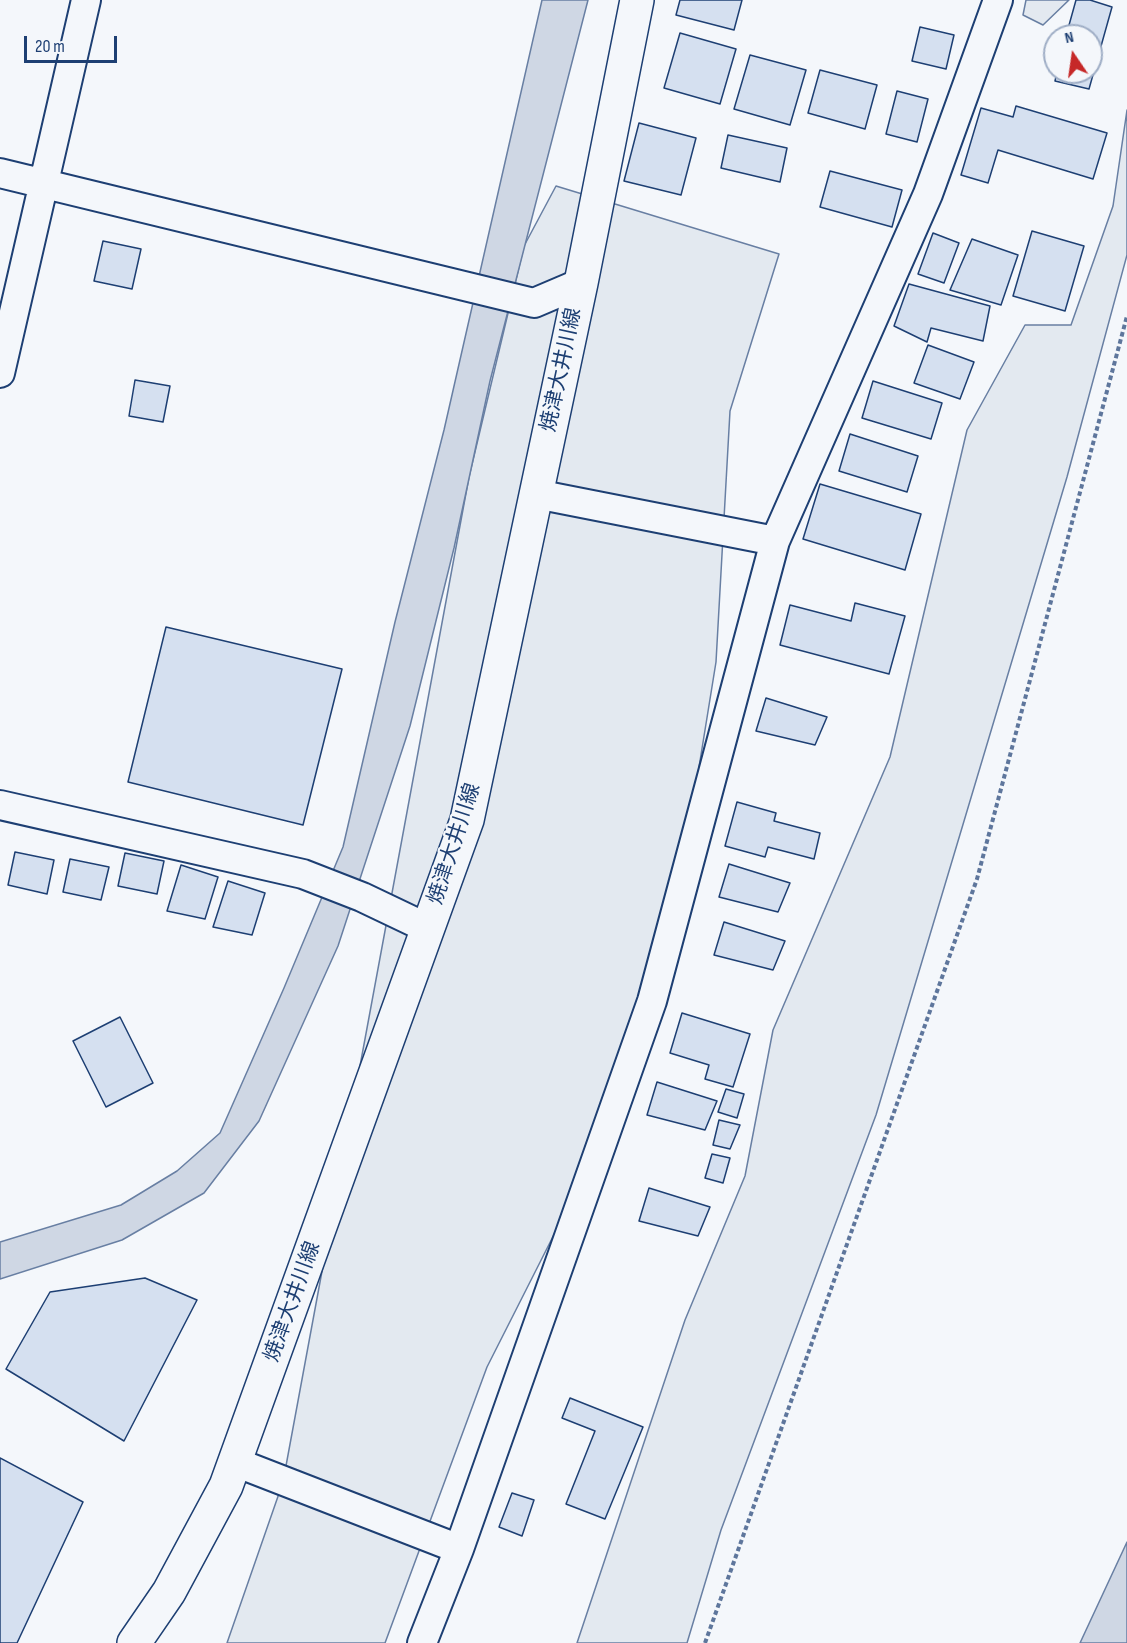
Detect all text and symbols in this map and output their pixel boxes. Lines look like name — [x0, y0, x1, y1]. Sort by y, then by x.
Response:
scale bar — [27, 24, 120, 62]
north arrow — [1043, 24, 1103, 84]
text: N — [1063, 28, 1076, 48]
text: 20 m — [35, 36, 65, 57]
street label: 焼津大井川線 — [537, 306, 587, 434]
street label: 焼津大井川線 — [424, 780, 486, 908]
street label: 焼津大井川線 — [260, 1238, 326, 1366]

